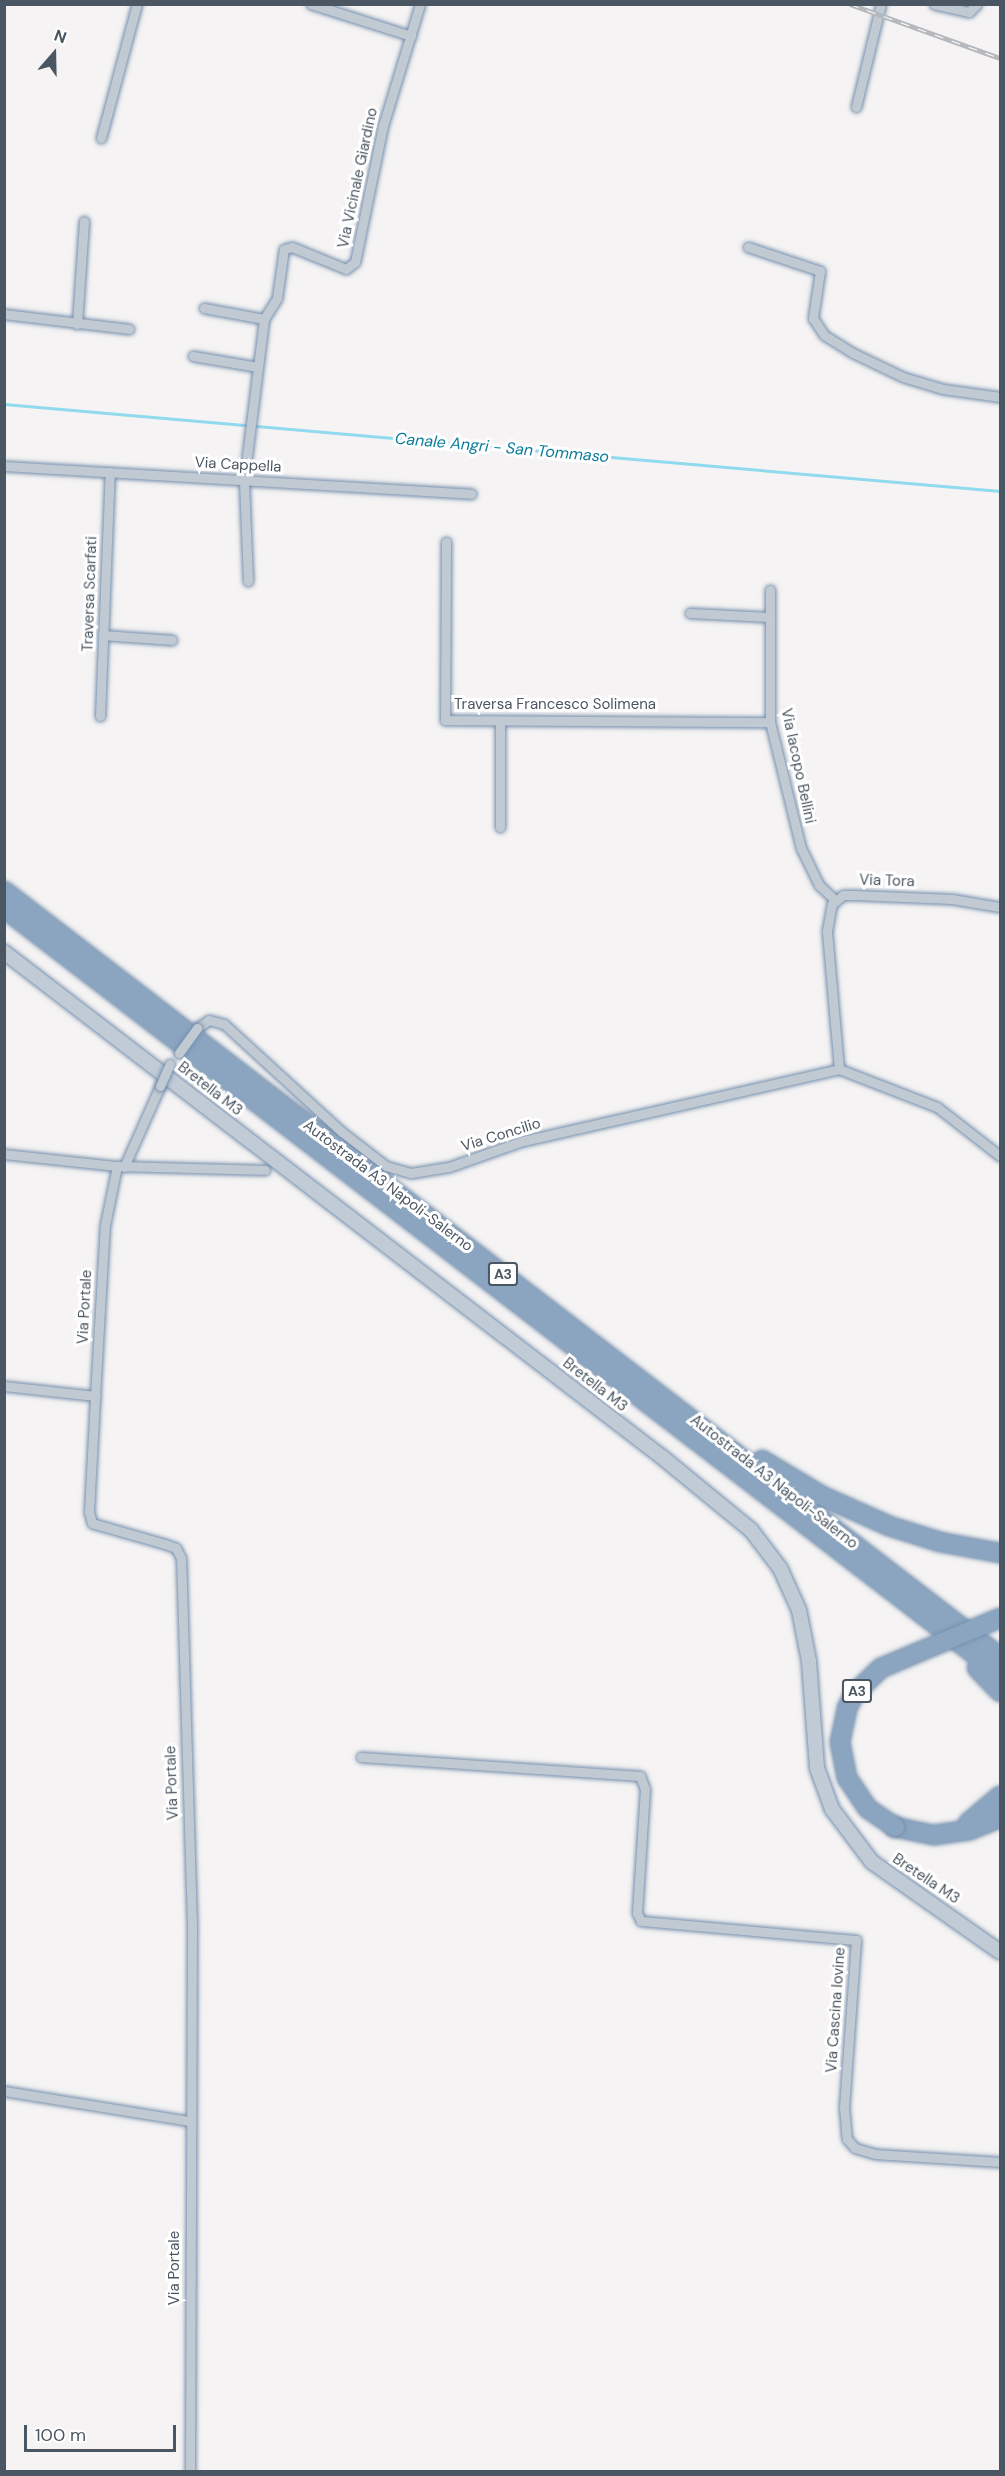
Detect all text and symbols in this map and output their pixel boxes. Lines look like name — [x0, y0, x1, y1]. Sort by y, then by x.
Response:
north arrow — [24, 24, 84, 84]
text: N — [51, 25, 69, 48]
street label: Via Vicinale Giardino — [334, 106, 382, 250]
water label: Canale Angri - San Tommaso — [394, 429, 610, 467]
street label: Via Cappella — [194, 454, 282, 476]
street label: Traversa Scarfati — [79, 536, 101, 652]
street label: Traversa Francesco Solimena — [454, 696, 656, 714]
street label: Via Iacopo Bellini — [777, 707, 819, 825]
street label: Via Tora — [859, 871, 915, 891]
street label: Bretella M3 — [174, 1058, 246, 1120]
street label: Via Concilio — [459, 1114, 543, 1156]
street label: Autostrada A3 Napoli-Salerno — [300, 1116, 476, 1256]
road number: A3 — [486, 1263, 520, 1285]
street label: Via Portale — [74, 1269, 96, 1345]
street label: Bretella M3 — [559, 1354, 631, 1416]
street label: Autostrada A3 Napoli-Salerno — [687, 1411, 861, 1553]
road number: A3 — [840, 1680, 874, 1702]
street label: Via Portale — [162, 1746, 182, 1820]
street label: Bretella M3 — [889, 1850, 963, 1908]
street label: Via Cascina Iovine — [823, 1947, 849, 2073]
street label: Via Portale — [166, 2231, 184, 2305]
scale bar — [27, 2413, 178, 2451]
text: 100 m — [35, 2423, 86, 2447]

